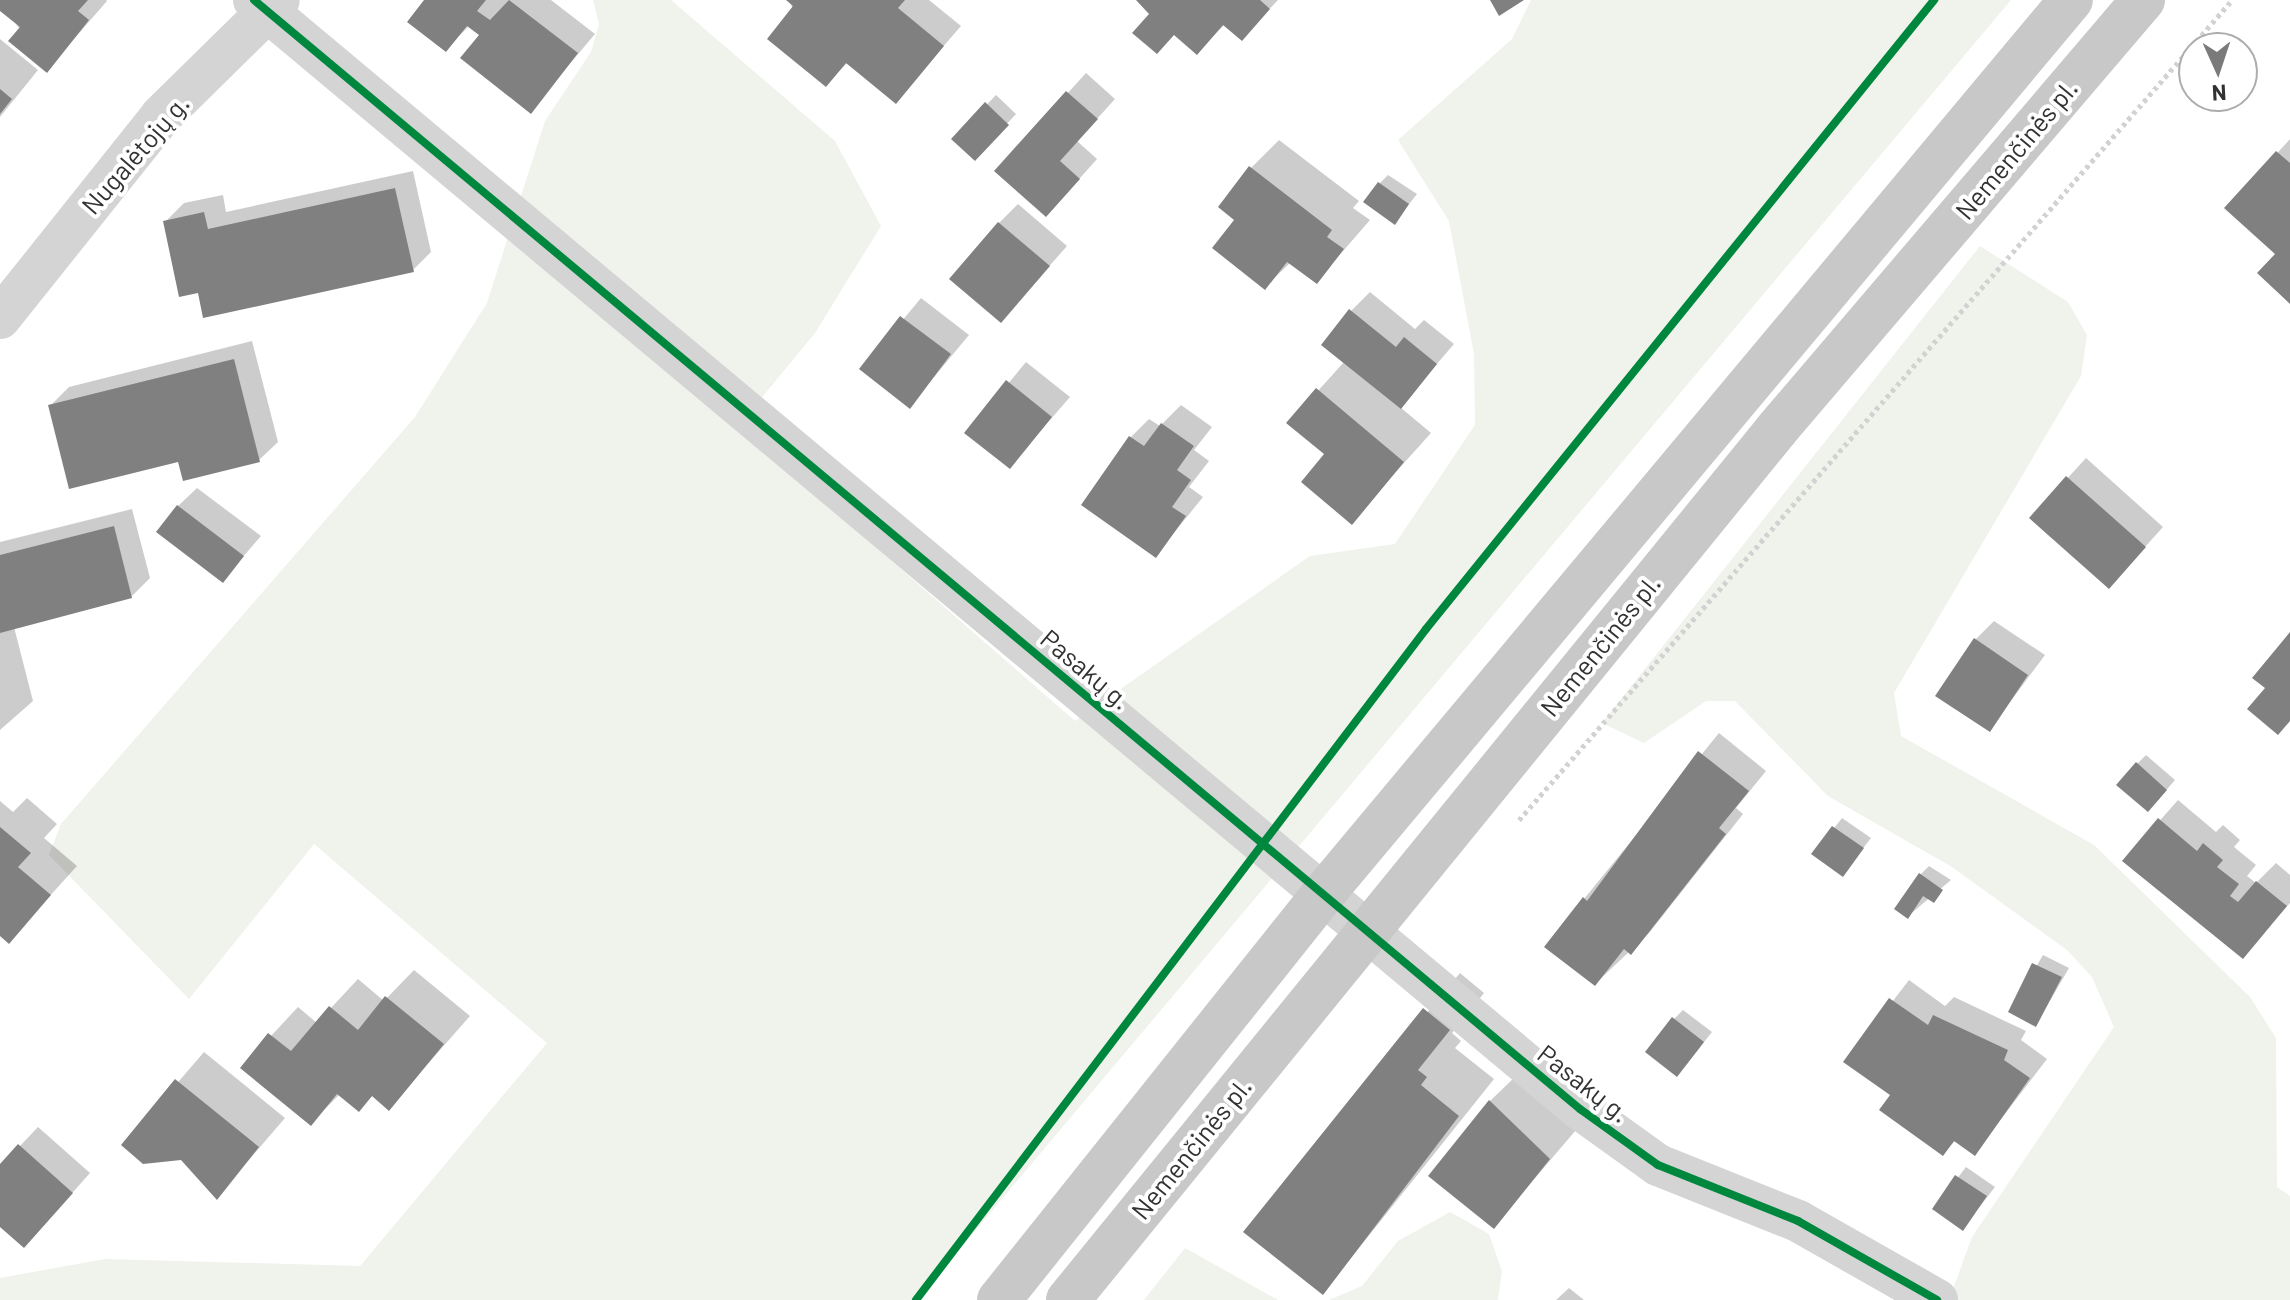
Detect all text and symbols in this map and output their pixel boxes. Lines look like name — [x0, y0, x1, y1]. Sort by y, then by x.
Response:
north arrow — [2178, 32, 2258, 112]
street label: Nemenčinės pl. — [1948, 73, 2084, 225]
text: N — [2211, 81, 2227, 107]
street label: Nugalėtojų g. — [75, 88, 195, 220]
street label: Nemenčinės pl. — [1533, 568, 1667, 722]
street label: Pasakų g. — [1035, 622, 1137, 716]
street label: Pasakų g. — [1532, 1038, 1636, 1128]
street label: Nemenčinės pl. — [1124, 1071, 1258, 1225]

